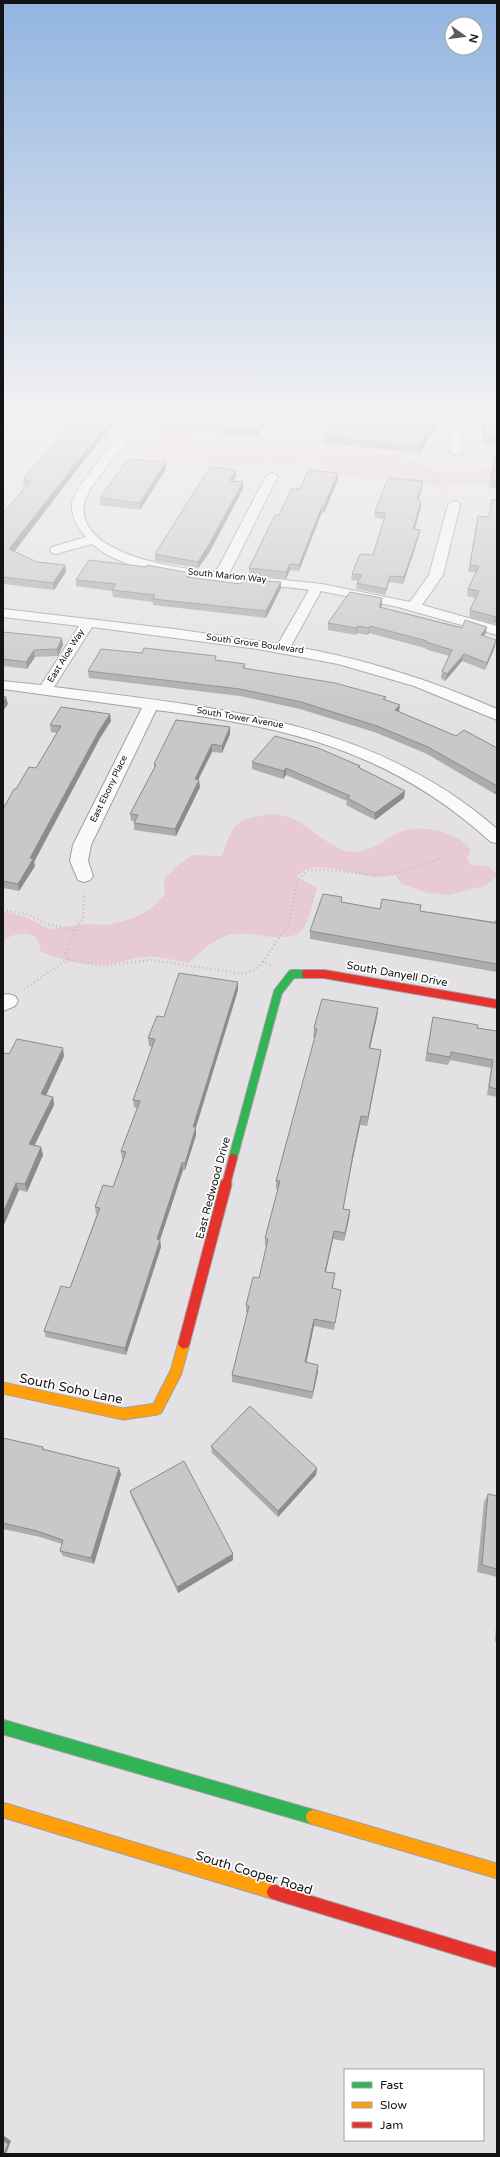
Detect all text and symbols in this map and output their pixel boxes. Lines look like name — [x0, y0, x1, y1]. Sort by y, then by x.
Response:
north arrow — [444, 16, 484, 56]
text: N — [466, 32, 481, 44]
street label: South Marion Way — [187, 566, 267, 586]
street label: East Aloe Way — [45, 627, 87, 685]
street label: South Grove Boulevard — [205, 632, 305, 656]
street label: South Tower Avenue — [196, 705, 284, 731]
street label: East Ebony Place — [88, 754, 130, 824]
street label: South Danyell Drive — [345, 959, 449, 989]
street label: East Redwood Drive — [193, 1135, 233, 1241]
street label: South Soho Lane — [18, 1370, 124, 1408]
street label: South Cooper Road — [194, 1848, 314, 1898]
legend — [344, 2069, 484, 2141]
text: Fast — [380, 2078, 404, 2092]
text: Slow — [380, 2098, 407, 2112]
text: Jam — [380, 2118, 403, 2132]

